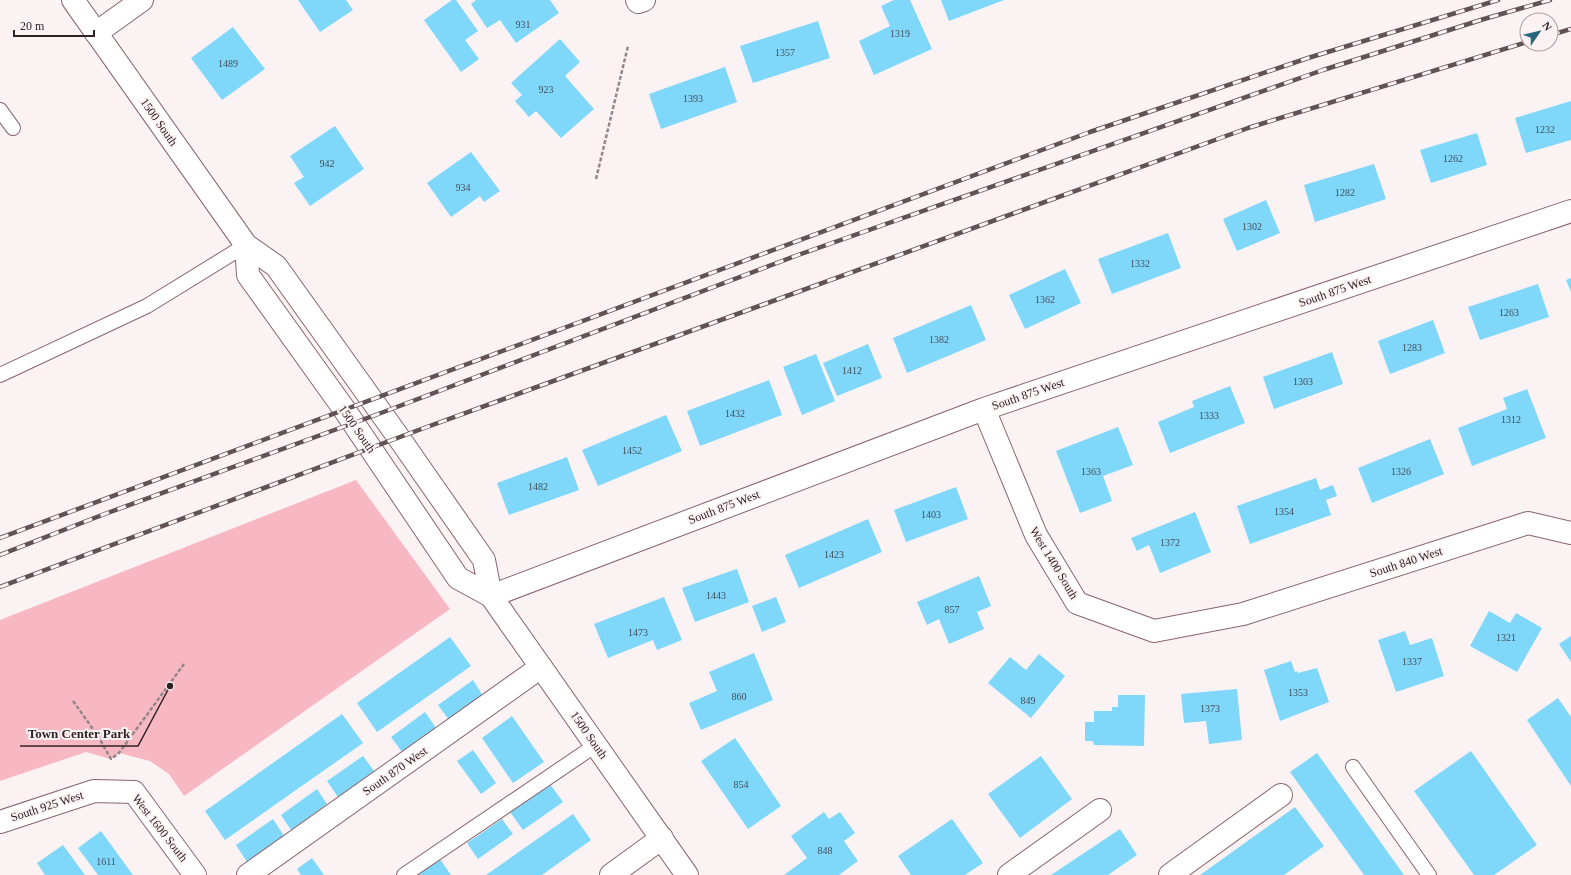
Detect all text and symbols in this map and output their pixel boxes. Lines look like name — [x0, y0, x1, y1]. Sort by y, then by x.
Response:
scale bar — [14, 12, 94, 38]
north arrow — [1519, 12, 1559, 52]
text: 20 m — [20, 19, 45, 33]
house number: 931 — [516, 19, 531, 30]
text: N — [1540, 20, 1554, 33]
house number: 1319 — [890, 28, 910, 39]
house number: 1357 — [775, 47, 795, 58]
house number: 1489 — [218, 58, 238, 69]
house number: 923 — [539, 84, 554, 95]
house number: 1393 — [683, 93, 703, 104]
street label: 1500 South — [137, 95, 181, 149]
house number: 1232 — [1535, 124, 1555, 135]
house number: 1262 — [1443, 153, 1463, 164]
house number: 942 — [320, 158, 335, 169]
house number: 934 — [456, 182, 471, 193]
house number: 1282 — [1335, 187, 1355, 198]
house number: 1302 — [1242, 221, 1262, 232]
house number: 1332 — [1130, 258, 1150, 269]
street label: South 875 West — [1297, 272, 1374, 310]
house number: 1362 — [1035, 294, 1055, 305]
house number: 1263 — [1499, 307, 1519, 318]
house number: 1382 — [929, 334, 949, 345]
house number: 1283 — [1402, 342, 1422, 353]
house number: 1412 — [842, 365, 862, 376]
street label: South 875 West — [990, 375, 1067, 413]
house number: 1303 — [1293, 376, 1313, 387]
street label: 1500 South — [335, 402, 379, 456]
house number: 1432 — [725, 408, 745, 419]
house number: 1333 — [1199, 410, 1219, 421]
house number: 1312 — [1501, 414, 1521, 425]
house number: 1452 — [622, 445, 642, 456]
house number: 1363 — [1081, 466, 1101, 477]
house number: 1326 — [1391, 466, 1411, 477]
house number: 1482 — [528, 481, 548, 492]
street label: South 875 West — [686, 487, 762, 527]
house number: 1354 — [1274, 506, 1294, 517]
house number: 1403 — [921, 509, 941, 520]
street label: West 1400 South — [1027, 524, 1081, 602]
house number: 1372 — [1160, 537, 1180, 548]
street label: South 840 West — [1368, 543, 1445, 580]
house number: 1423 — [824, 549, 844, 560]
house number: 1443 — [706, 590, 726, 601]
house number: 857 — [945, 604, 960, 615]
house number: 1473 — [628, 627, 648, 638]
house number: 1321 — [1496, 632, 1516, 643]
house number: 1337 — [1402, 656, 1422, 667]
house number: 1353 — [1288, 687, 1308, 698]
house number: 860 — [732, 691, 747, 702]
house number: 849 — [1021, 695, 1036, 706]
house number: 1373 — [1200, 703, 1220, 714]
street label: 1500 South — [567, 708, 611, 762]
callout: Town Center Park — [20, 721, 138, 746]
text: Town Center Park — [28, 726, 131, 741]
street label: South 870 West — [360, 743, 430, 798]
house number: 854 — [734, 779, 749, 790]
street label: South 925 West — [9, 787, 86, 824]
street label: West 1600 South — [129, 791, 191, 865]
house number: 848 — [818, 845, 833, 856]
house number: 1611 — [96, 856, 116, 867]

